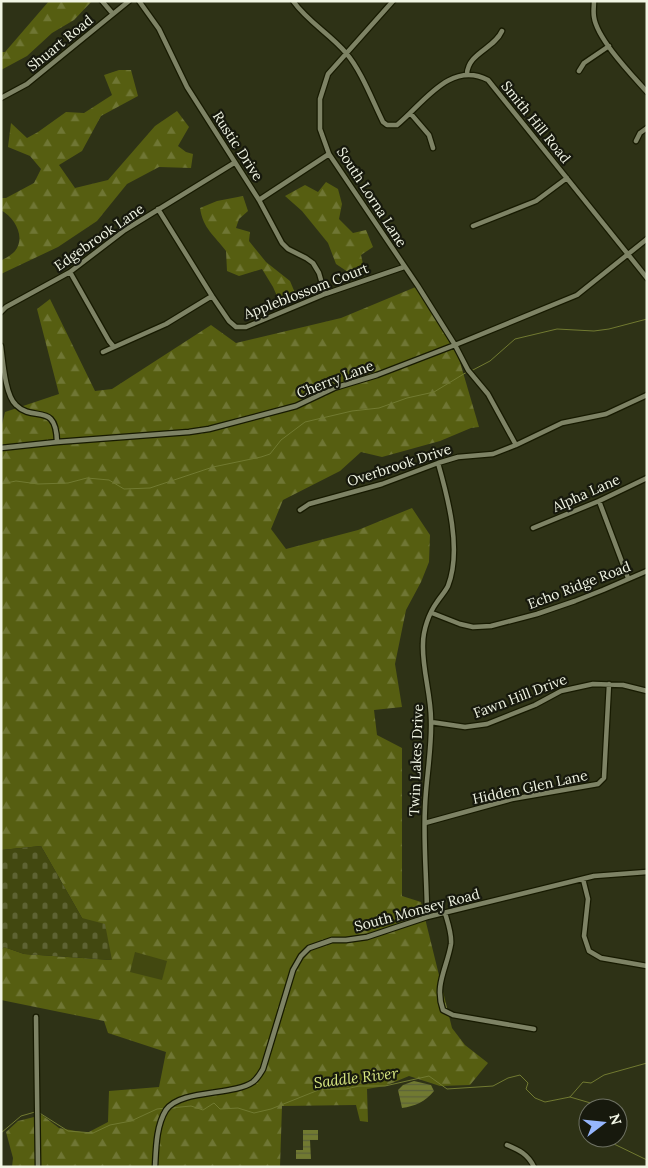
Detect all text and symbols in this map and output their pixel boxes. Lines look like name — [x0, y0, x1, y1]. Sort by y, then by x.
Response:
street label: Shuart Road — [23, 11, 97, 75]
street label: Smith Hill Road — [497, 77, 575, 167]
street label: Rustic Drive — [209, 108, 267, 184]
street label: South Lorna Lane — [333, 144, 411, 251]
street label: Edgebrook Lane — [51, 199, 148, 275]
street label: Appleblossom Court — [240, 259, 372, 323]
street label: Cherry Lane — [294, 356, 376, 402]
street label: Overbrook Drive — [345, 440, 454, 490]
street label: Alpha Lane — [549, 470, 623, 516]
street label: Echo Ridge Road — [525, 557, 633, 613]
street label: Fawn Hill Drive — [471, 670, 570, 722]
street label: Twin Lakes Drive — [405, 703, 427, 816]
street label: Hidden Glen Lane — [471, 766, 590, 808]
street label: South Monsey Road — [352, 885, 482, 935]
water label: Saddle River — [313, 1063, 399, 1092]
north arrow — [578, 1098, 628, 1148]
text: N — [605, 1112, 626, 1127]

